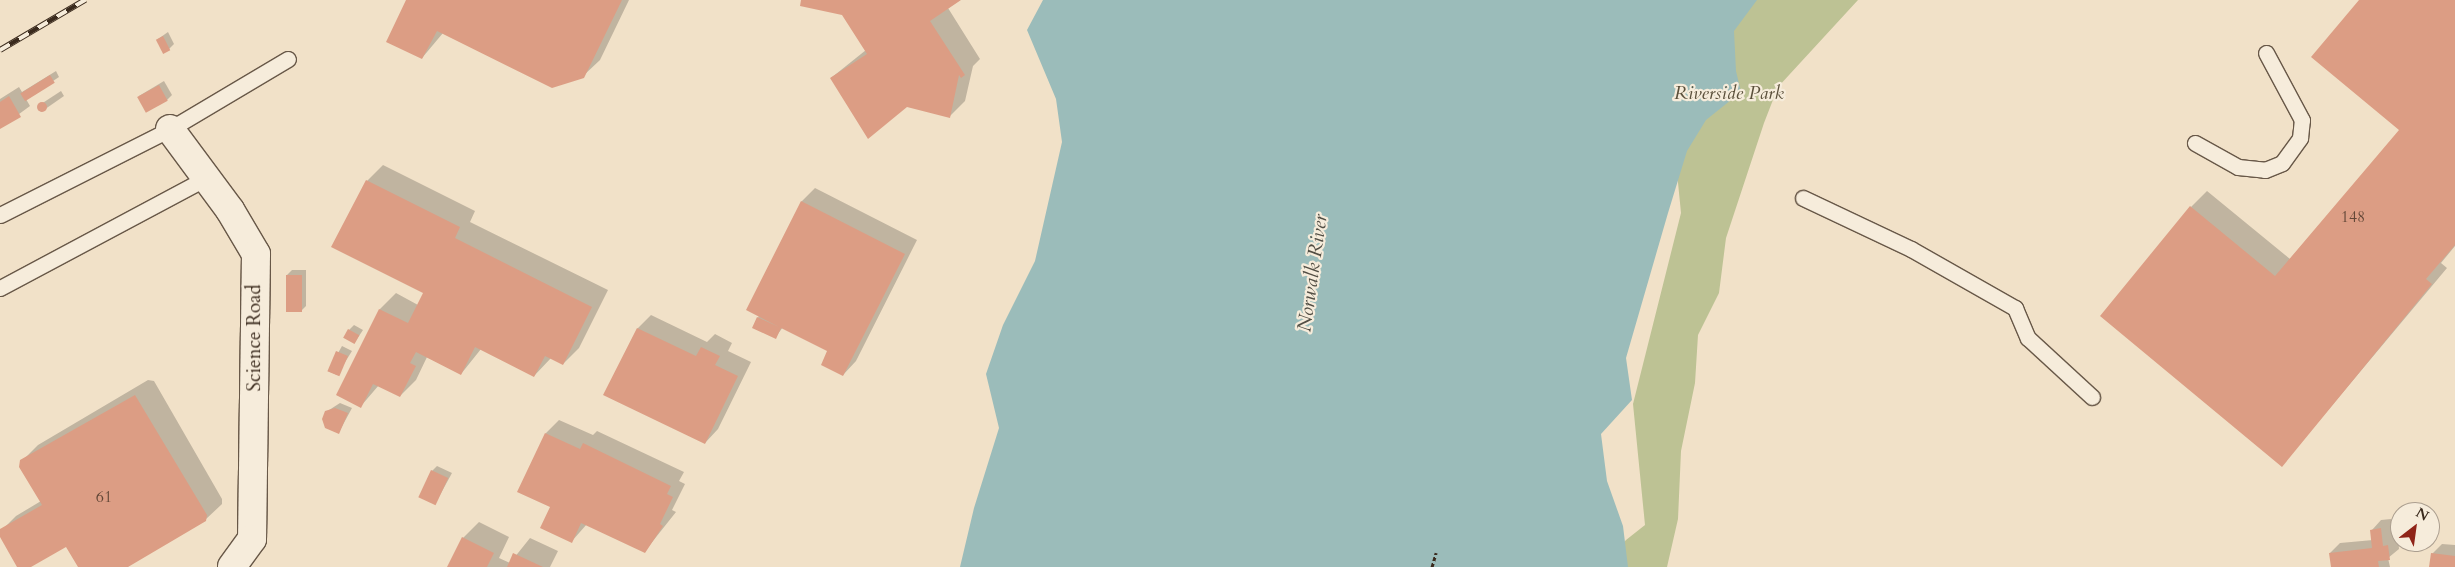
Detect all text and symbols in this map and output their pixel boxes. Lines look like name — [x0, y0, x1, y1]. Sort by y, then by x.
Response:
park label: Riverside Park — [1674, 83, 1784, 105]
house number: 148 — [2341, 207, 2365, 227]
water label: Norwalk River — [1292, 213, 1332, 333]
street label: Science Road — [244, 284, 266, 392]
house number: 61 — [96, 487, 112, 507]
north arrow — [2390, 502, 2440, 552]
text: N — [2412, 503, 2432, 526]

